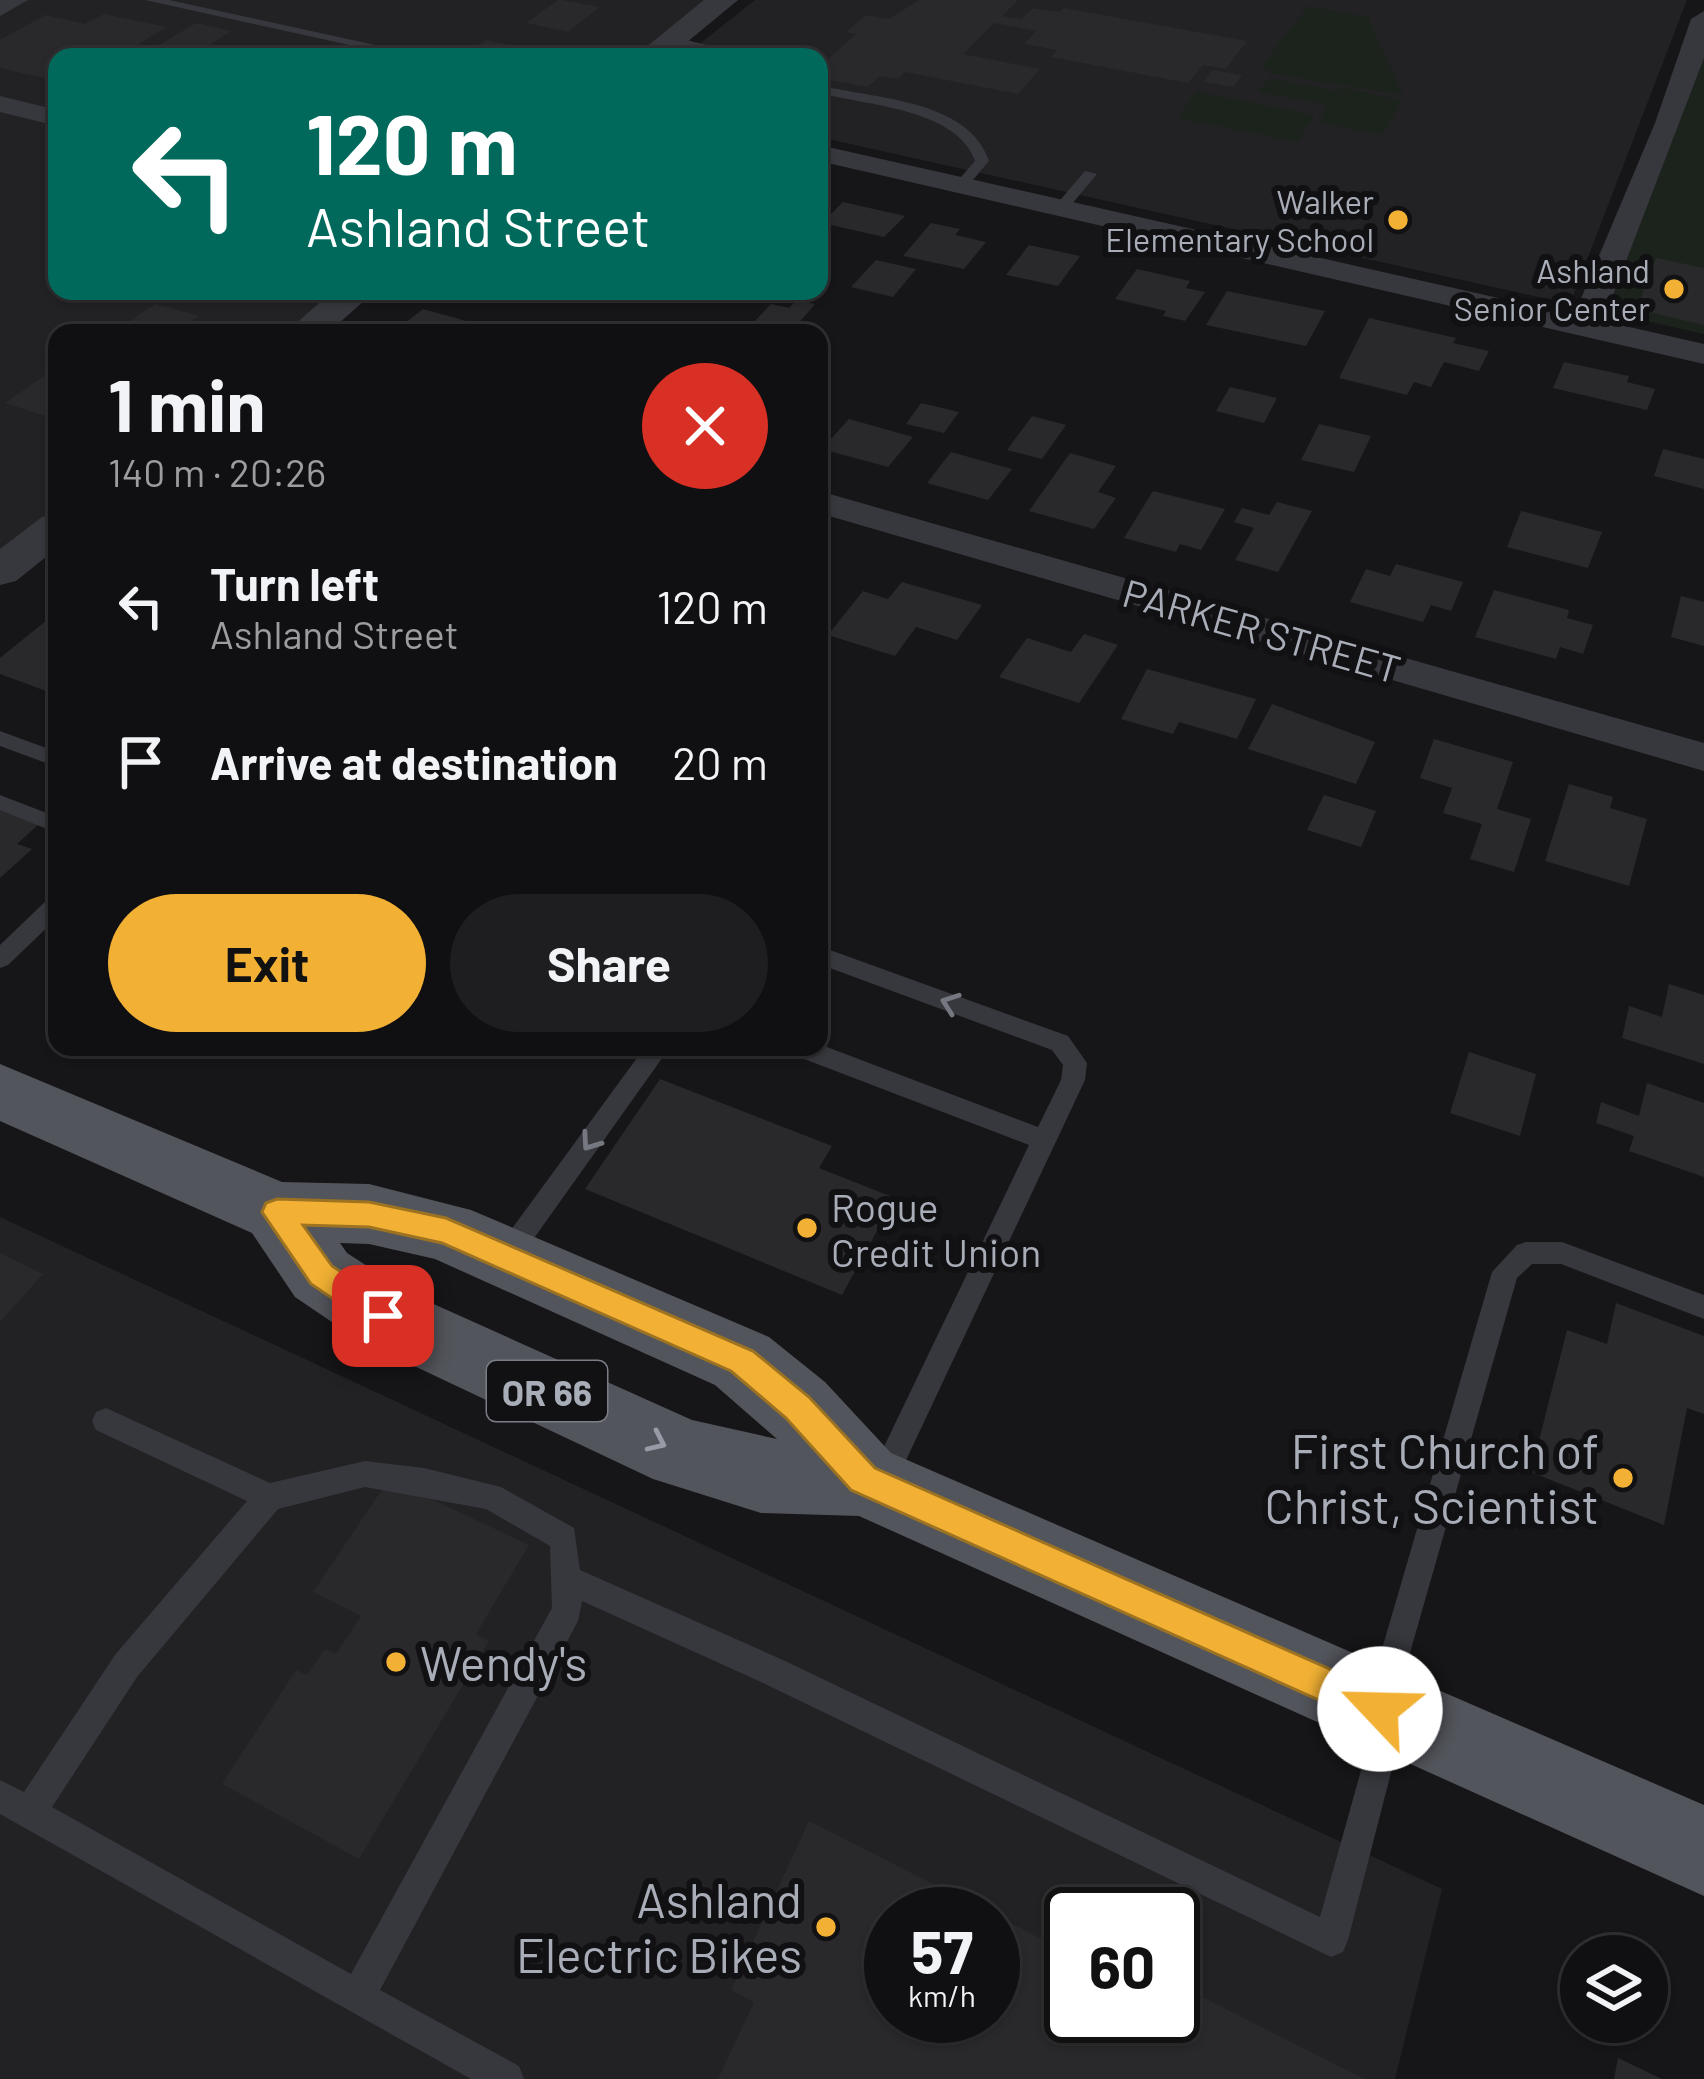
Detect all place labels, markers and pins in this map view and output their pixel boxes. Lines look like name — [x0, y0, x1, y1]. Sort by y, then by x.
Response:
place label: Walker Elementary School — [1105, 181, 1374, 259]
marker: Walker Elementary School — [1385, 207, 1411, 233]
place label: Ashland Senior Center — [1454, 250, 1650, 328]
marker: Ashland Senior Center — [1661, 276, 1687, 302]
place label: Rogue Credit Union — [831, 1183, 1041, 1275]
marker: Rogue Credit Union — [794, 1215, 820, 1241]
pin — [332, 1265, 434, 1367]
place label: First Church of Christ, Scientist — [1265, 1421, 1599, 1534]
marker: First Church of Christ, Scientist — [1610, 1465, 1636, 1491]
place label: Wendy's — [420, 1633, 587, 1691]
marker: Wendy's — [383, 1649, 409, 1675]
place label: Ashland Electric Bikes — [516, 1870, 802, 1983]
marker: Ashland Electric Bikes — [813, 1914, 839, 1940]

